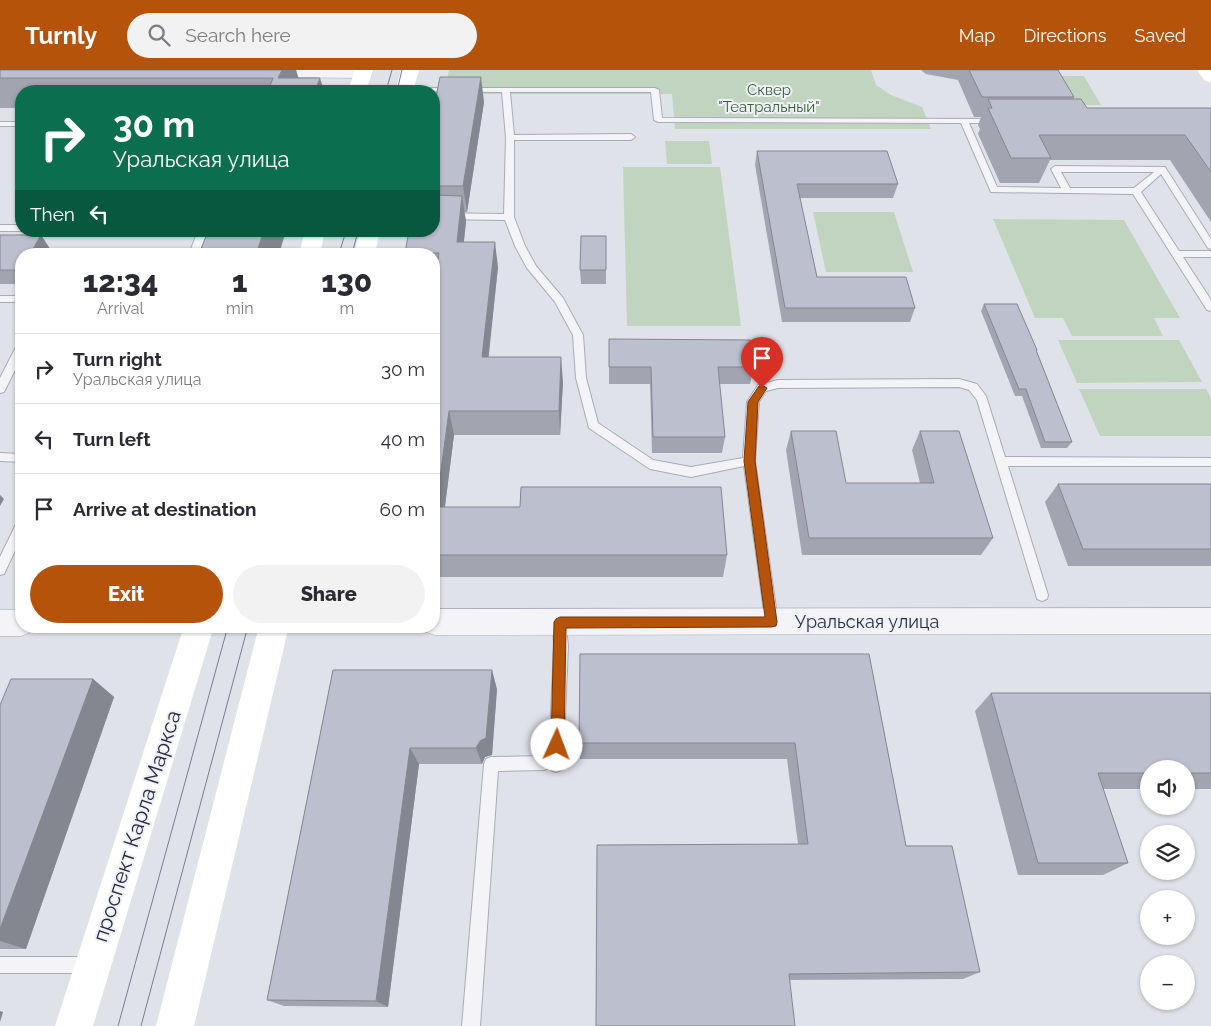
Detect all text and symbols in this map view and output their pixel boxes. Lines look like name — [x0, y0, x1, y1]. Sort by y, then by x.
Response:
search box — [127, 13, 477, 58]
text: Turnly — [25, 21, 97, 50]
icon: search — [145, 21, 173, 49]
text: Search here — [185, 24, 291, 46]
text: Map — [959, 25, 995, 46]
text: Directions — [1023, 25, 1107, 46]
text: Saved — [1135, 25, 1186, 46]
park label: Сквер "Театральный" — [718, 81, 820, 116]
text: 30 m — [113, 104, 195, 145]
icon: right — [30, 105, 95, 170]
text: Уральская улица — [113, 146, 289, 172]
icon: left — [85, 200, 113, 228]
text: Then — [30, 203, 75, 225]
text: 12:34 — [83, 264, 158, 299]
text: 1 — [232, 264, 248, 299]
text: 130 — [321, 264, 372, 299]
text: Arrival — [97, 299, 144, 318]
text: min — [226, 299, 254, 318]
text: m — [339, 299, 354, 318]
pin — [741, 337, 783, 388]
icon: arrive — [748, 344, 776, 372]
text: Turn right — [73, 348, 162, 370]
icon: right — [30, 355, 58, 383]
text: 30 m — [381, 358, 425, 380]
text: Уральская улица — [73, 370, 201, 389]
icon: left — [30, 425, 58, 453]
text: Turn left — [73, 428, 150, 450]
text: 40 m — [381, 428, 425, 450]
icon: arrive — [30, 495, 58, 523]
text: Arrive at destination — [73, 498, 257, 520]
text: 60 m — [380, 498, 425, 520]
button: Exit — [30, 565, 223, 623]
button: Share — [233, 565, 425, 623]
street label: Уральская улица — [795, 611, 939, 632]
street label: проспект Карла Маркса — [87, 707, 186, 945]
position arrow — [530, 718, 582, 770]
map controls — [1140, 760, 1195, 1010]
button: sound — [1140, 760, 1195, 815]
button: layers — [1140, 825, 1195, 880]
button: + — [1140, 890, 1195, 945]
button: − — [1140, 955, 1195, 1010]

